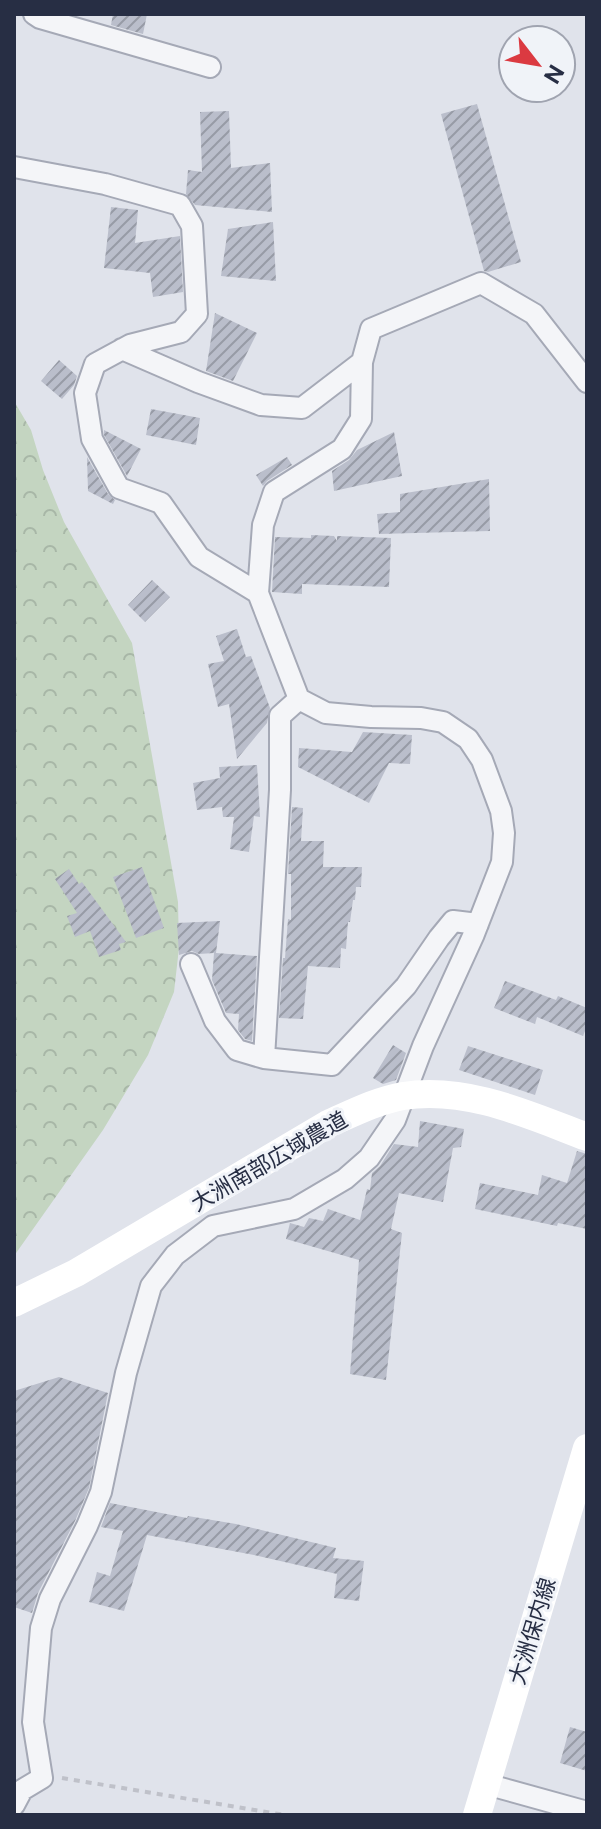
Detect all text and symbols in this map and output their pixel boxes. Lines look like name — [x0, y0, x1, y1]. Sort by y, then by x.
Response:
north arrow — [497, 24, 577, 104]
text: N — [539, 60, 570, 88]
street label: 大洲南部広域農道 — [186, 1106, 352, 1216]
street label: 大洲保内線 — [503, 1575, 561, 1687]

